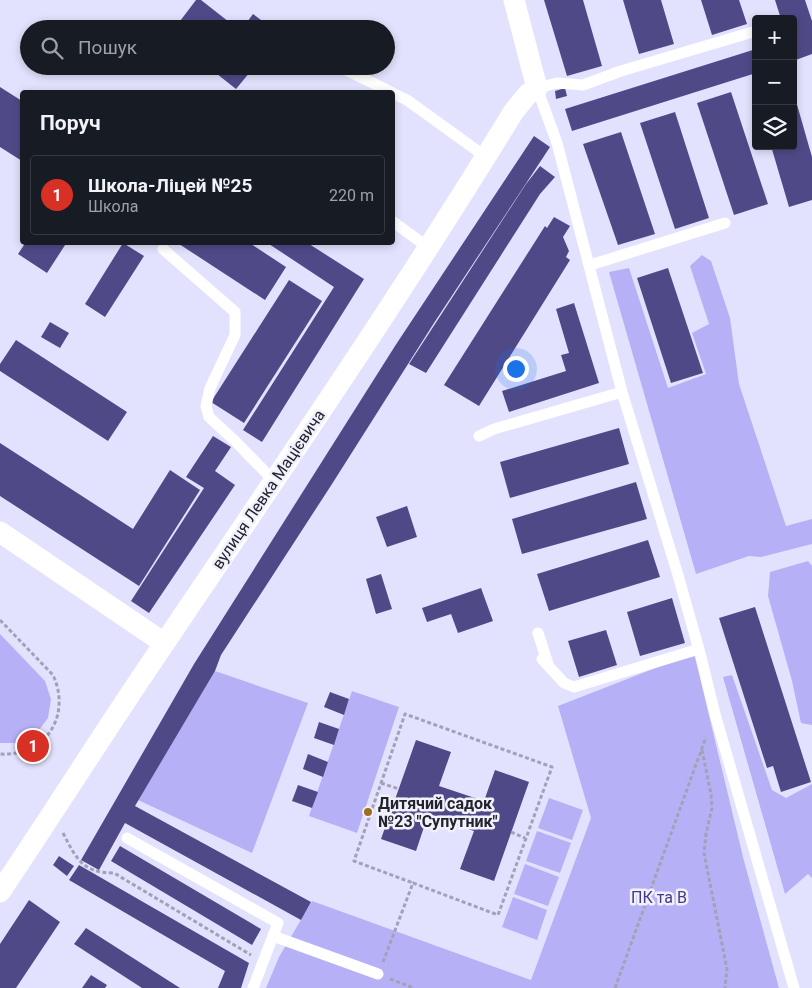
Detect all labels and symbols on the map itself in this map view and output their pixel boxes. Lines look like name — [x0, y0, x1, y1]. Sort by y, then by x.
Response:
your location — [503, 356, 529, 382]
street label: вулиця Левка Мацієвича — [208, 406, 329, 572]
pin: 1 — [17, 727, 49, 765]
place label: Дитячий садок №23 "Супутник" — [378, 794, 498, 831]
marker: Дитячий садок №23 "Супутник" — [362, 806, 374, 818]
park label: ПК та В — [631, 888, 687, 907]

